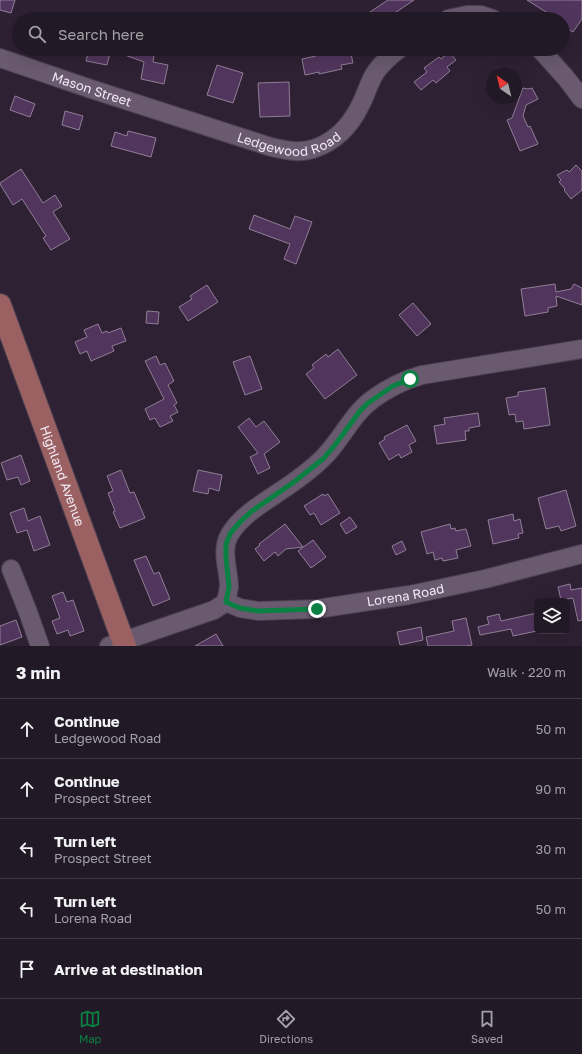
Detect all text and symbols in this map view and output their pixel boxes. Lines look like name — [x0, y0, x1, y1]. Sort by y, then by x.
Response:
search box — [12, 12, 570, 56]
icon: search — [26, 23, 48, 45]
text: Search here — [58, 25, 144, 43]
street label: Mason Street — [50, 68, 134, 110]
north arrow — [486, 68, 522, 104]
street label: Ledgewood Road — [235, 128, 344, 159]
route start — [401, 370, 419, 388]
street label: Highland Avenue — [37, 423, 88, 528]
street label: Lorena Road — [366, 580, 445, 609]
map controls — [534, 598, 570, 634]
button: layers — [534, 598, 570, 634]
route end — [308, 600, 326, 618]
text: 3 min — [16, 662, 60, 683]
text: Walk · 220 m — [487, 664, 566, 680]
text: Continue — [54, 712, 120, 730]
icon: ahead — [16, 718, 38, 740]
text: 50 m — [536, 721, 566, 737]
text: Ledgewood Road — [54, 730, 161, 746]
text: Continue — [54, 772, 120, 790]
icon: ahead — [16, 778, 38, 800]
text: 90 m — [535, 781, 566, 797]
text: Prospect Street — [54, 790, 152, 806]
text: Turn left — [54, 832, 116, 850]
icon: left — [16, 838, 38, 860]
text: 30 m — [536, 841, 566, 857]
text: Prospect Street — [54, 850, 152, 866]
text: Turn left — [54, 892, 116, 910]
icon: left — [16, 898, 38, 920]
text: 50 m — [536, 901, 566, 917]
text: Lorena Road — [54, 910, 132, 926]
icon: arrive — [16, 958, 38, 980]
text: Arrive at destination — [54, 960, 203, 978]
tab: Map — [79, 1008, 101, 1045]
tab: Directions — [259, 1008, 313, 1045]
tab: Saved — [471, 1008, 503, 1045]

